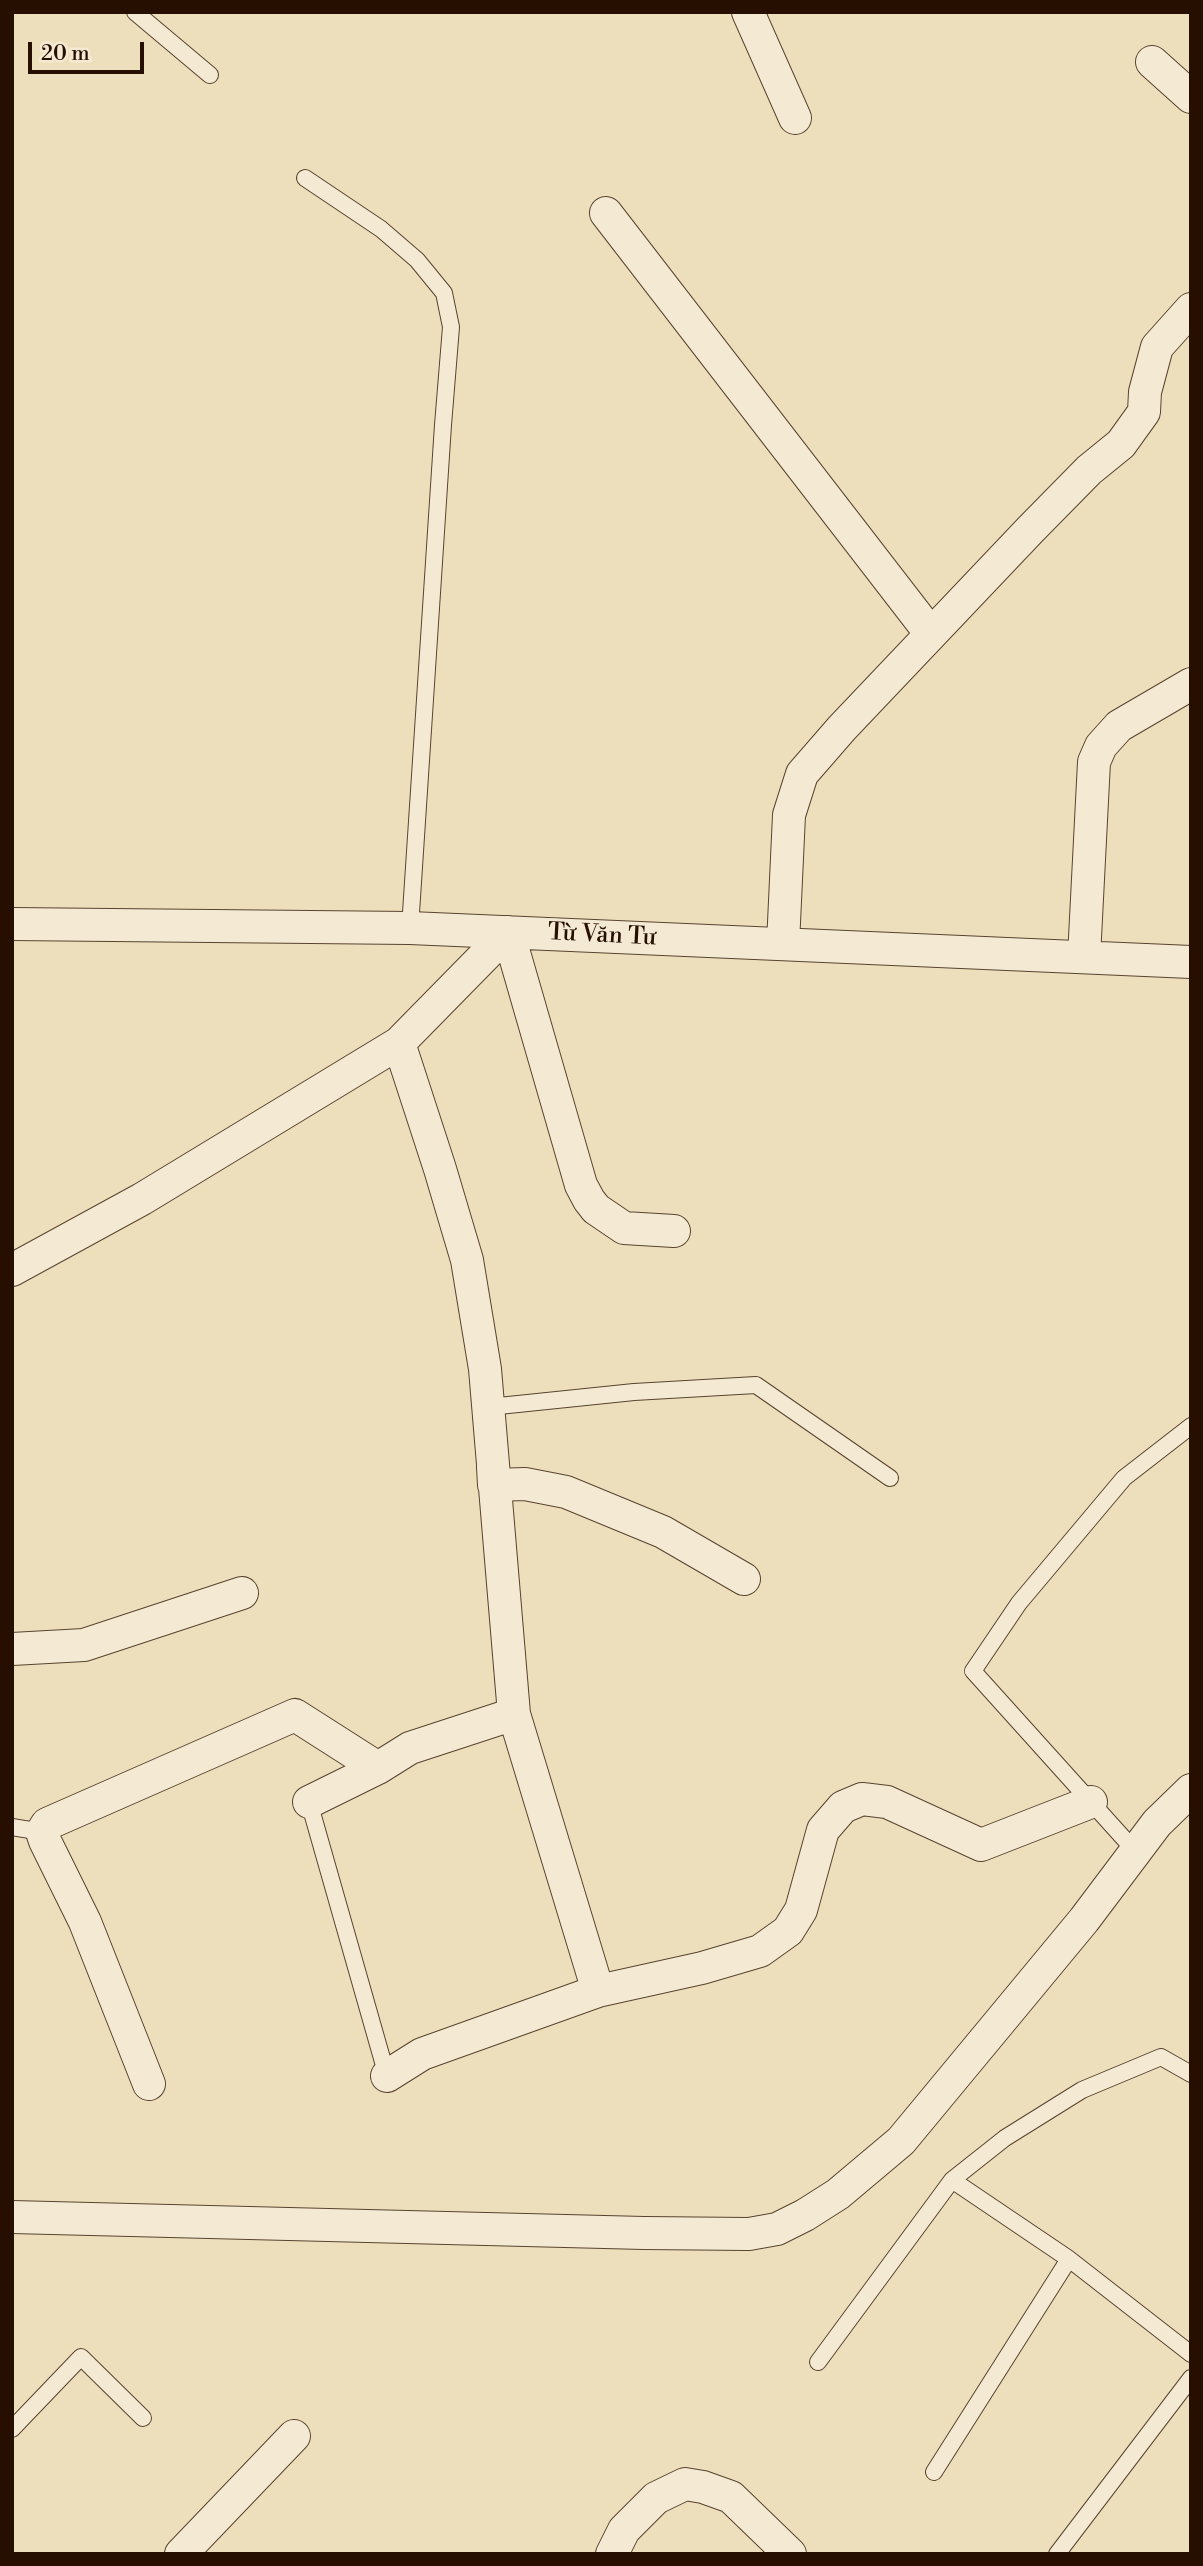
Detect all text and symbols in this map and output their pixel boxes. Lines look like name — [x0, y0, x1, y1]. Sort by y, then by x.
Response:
scale bar — [32, 28, 147, 72]
text: 20 m — [41, 41, 90, 67]
street label: Từ Văn Tư — [547, 919, 657, 953]

